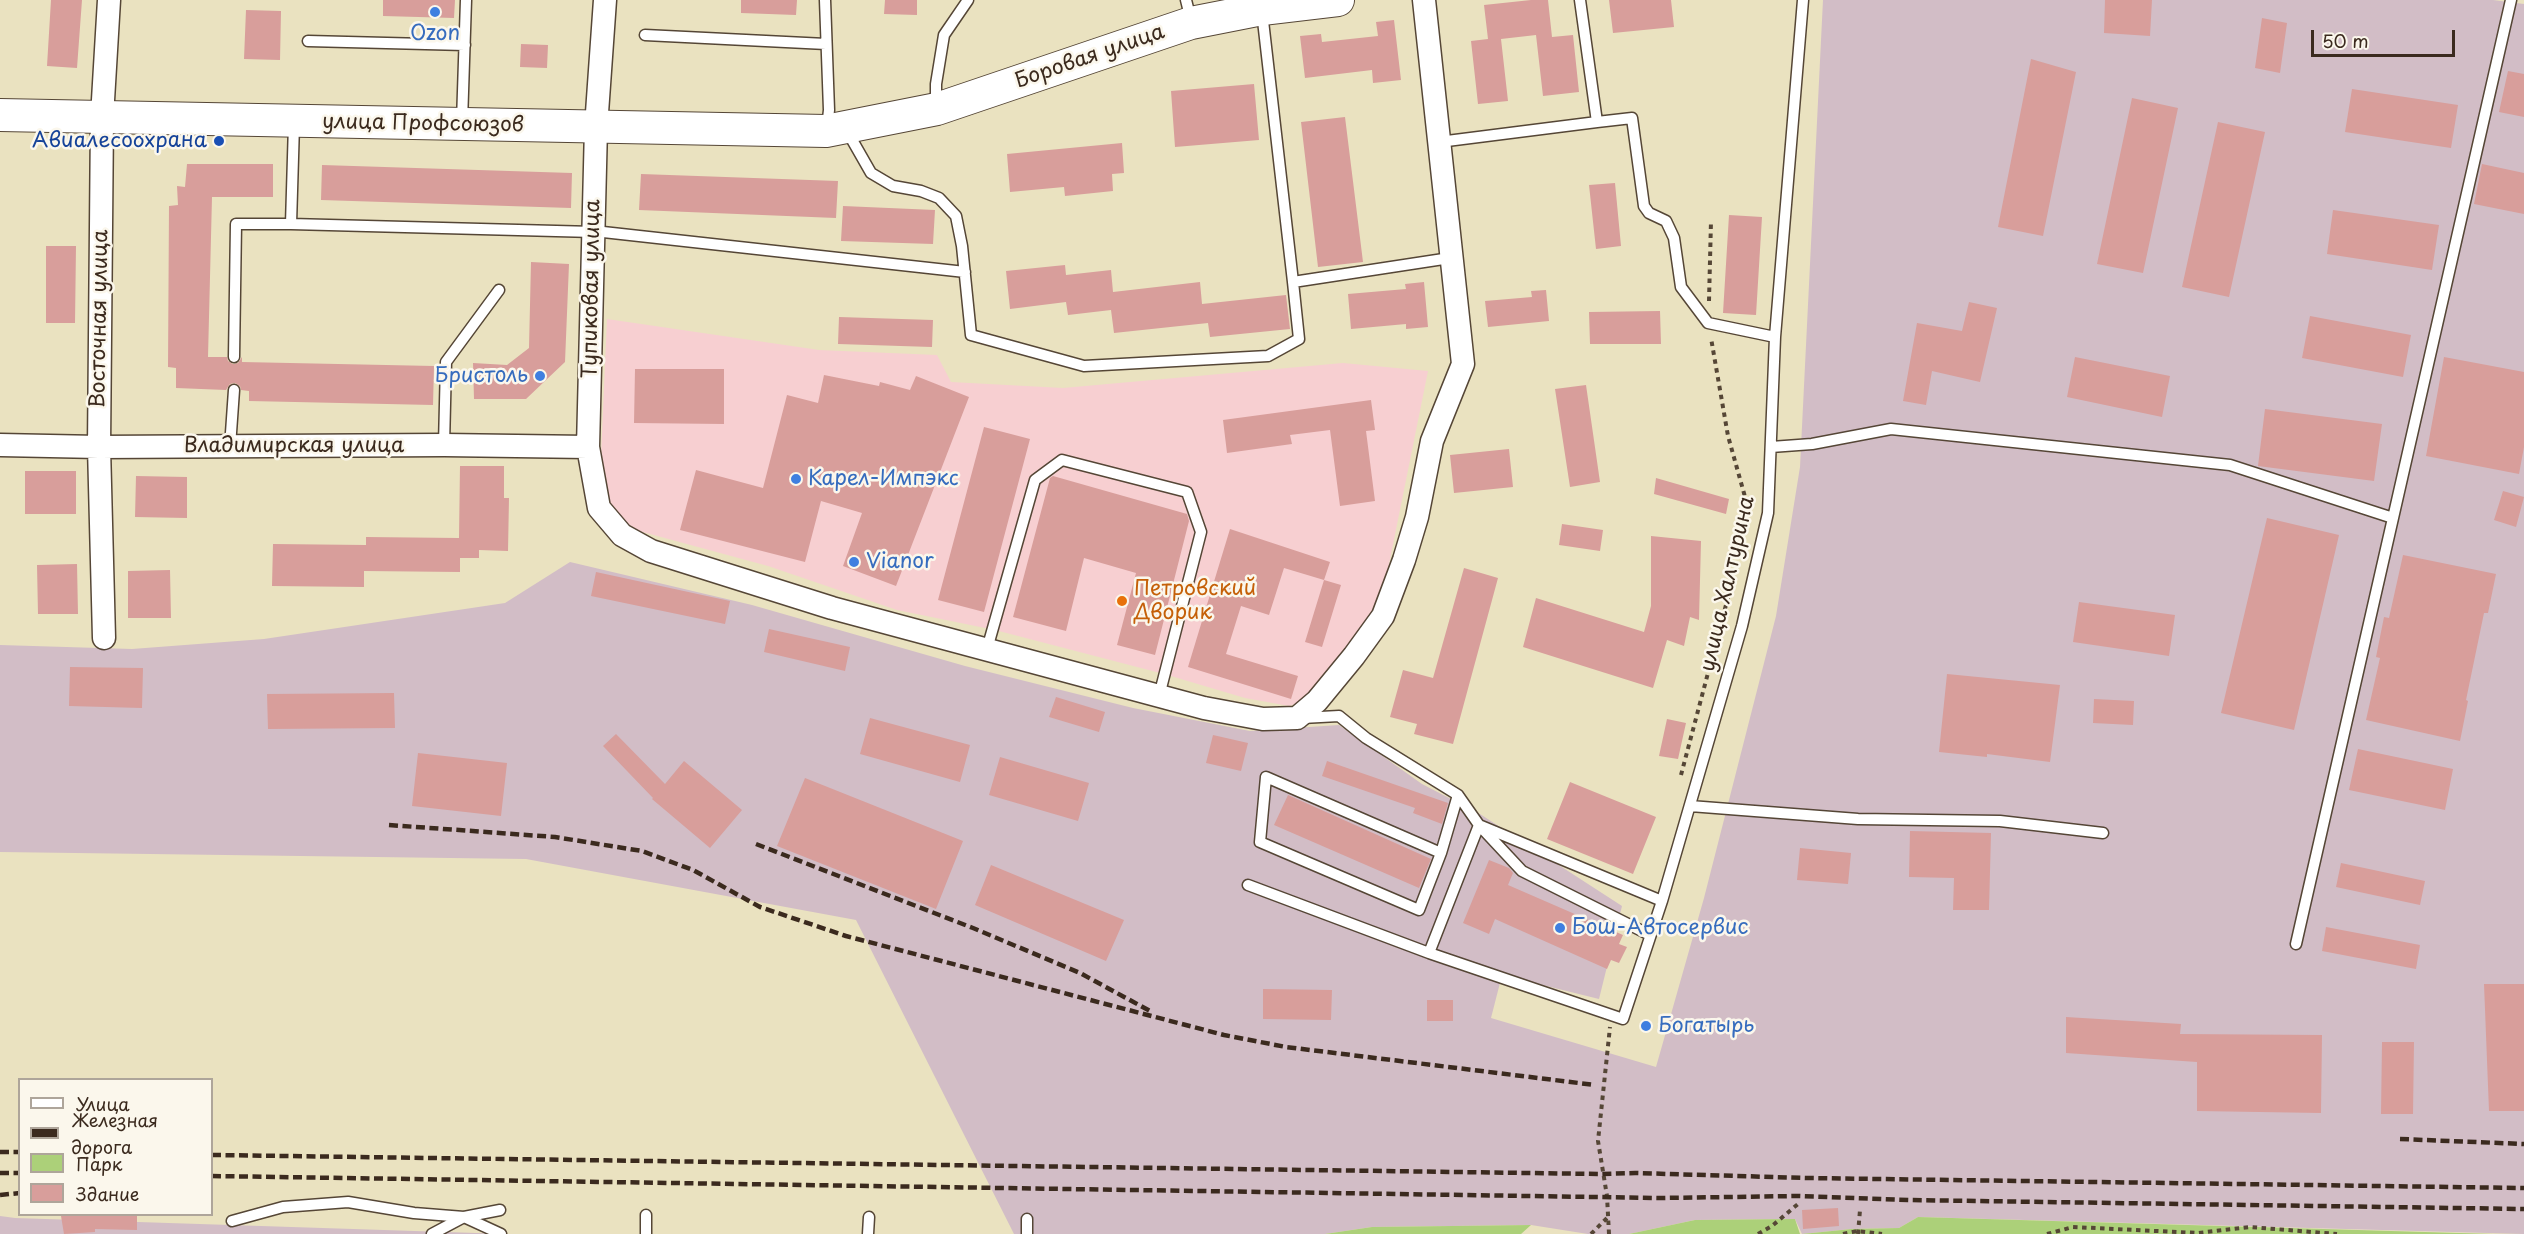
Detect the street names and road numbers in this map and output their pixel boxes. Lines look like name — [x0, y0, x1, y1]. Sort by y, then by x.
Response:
street label: Боровая улица — [1012, 20, 1168, 94]
street label: улица Профсоюзов — [322, 110, 524, 138]
street label: Тупиковая улица — [578, 199, 606, 379]
street label: Восточная улица — [86, 230, 114, 408]
street label: Владимирская улица — [184, 433, 404, 459]
street label: улица Халтурина — [1696, 494, 1760, 674]

